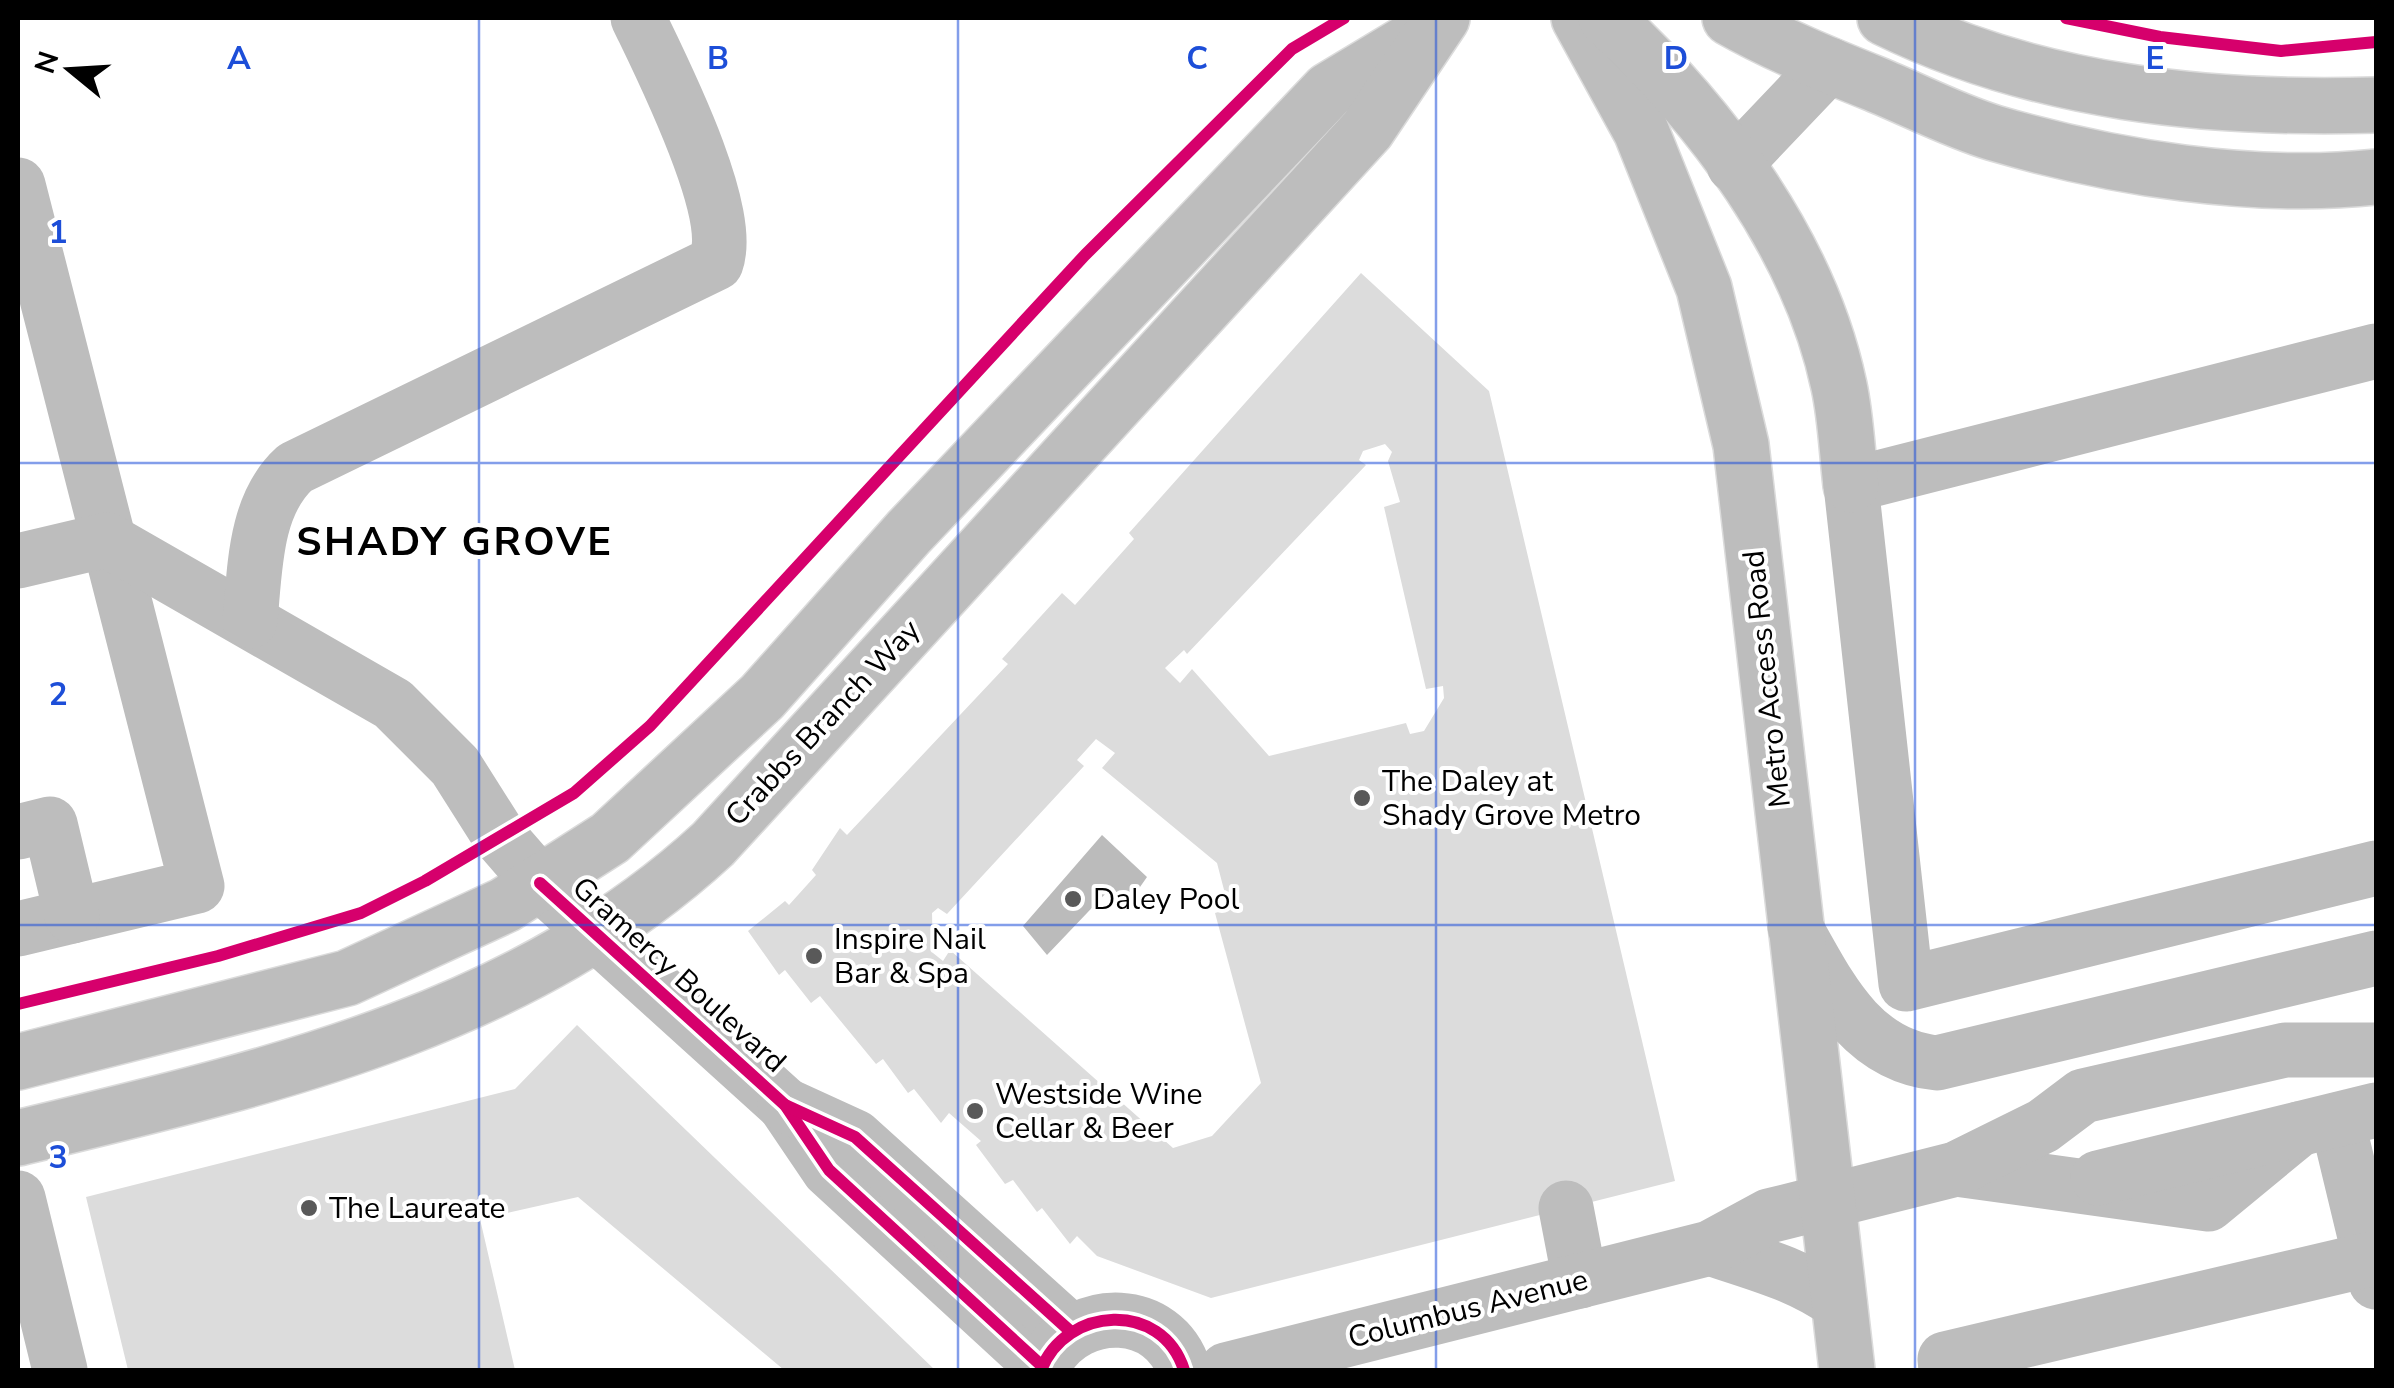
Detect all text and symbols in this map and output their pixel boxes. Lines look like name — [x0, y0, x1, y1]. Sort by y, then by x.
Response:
north arrow — [20, 20, 120, 120]
text: A — [227, 37, 251, 80]
text: B — [707, 37, 729, 80]
text: C — [1186, 37, 1208, 80]
text: D — [1664, 37, 1688, 80]
text: E — [2145, 37, 2165, 80]
text: N — [26, 47, 68, 78]
text: 1 — [48, 211, 68, 254]
district label: SHADY GROVE — [296, 515, 614, 569]
street label: Metro Access Road — [1733, 548, 1801, 810]
street label: Crabbs Branch Way — [716, 610, 930, 835]
text: 2 — [48, 673, 68, 716]
place label: The Daley at Shady Grove Metro — [1382, 761, 1641, 836]
marker: The Daley at Shady Grove Metro — [1351, 787, 1373, 809]
street label: Gramercy Boulevard — [563, 868, 795, 1082]
place label: Daley Pool — [1093, 879, 1239, 920]
marker: Daley Pool — [1062, 888, 1084, 910]
place label: Inspire Nail Bar & Spa — [834, 919, 986, 994]
marker: Inspire Nail Bar & Spa — [803, 945, 825, 967]
place label: Westside Wine Cellar & Beer — [995, 1074, 1203, 1149]
marker: Westside Wine Cellar & Beer — [964, 1100, 986, 1122]
text: 3 — [48, 1136, 68, 1179]
place label: The Laureate — [329, 1188, 506, 1229]
marker: The Laureate — [298, 1197, 320, 1219]
street label: Columbus Avenue — [1344, 1259, 1592, 1359]

